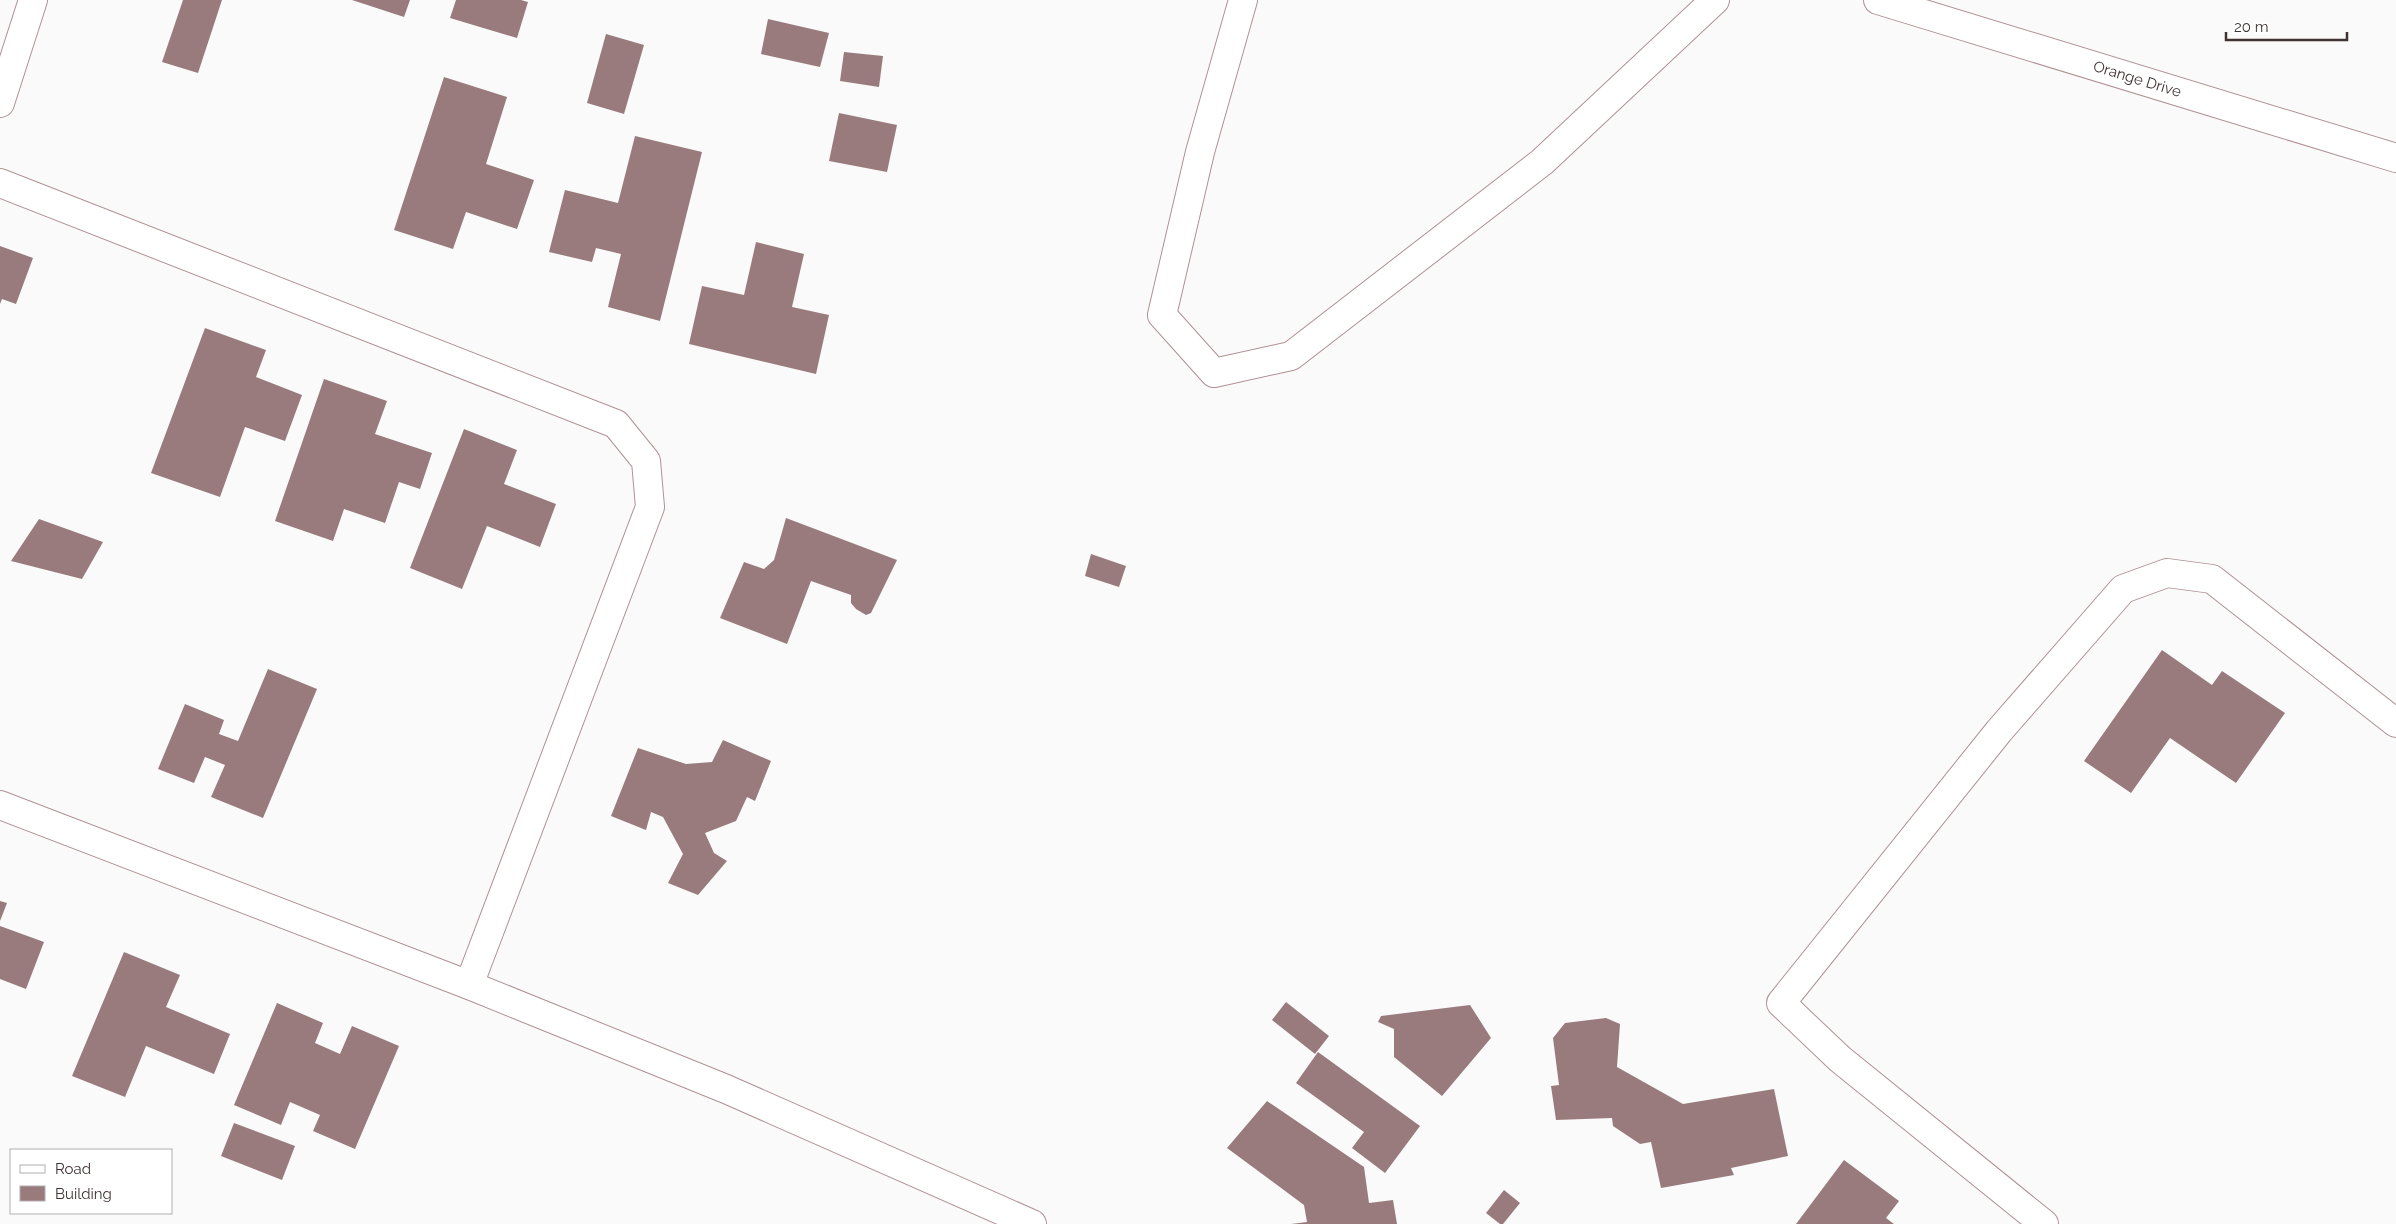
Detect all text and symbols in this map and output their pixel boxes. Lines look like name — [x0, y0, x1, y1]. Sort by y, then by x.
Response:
scale bar — [2226, 10, 2347, 42]
text: 20 m — [2234, 18, 2269, 36]
street label: Orange Drive — [2091, 57, 2184, 101]
legend — [10, 1149, 172, 1214]
text: Road — [55, 1160, 91, 1178]
text: Building — [55, 1185, 112, 1203]

